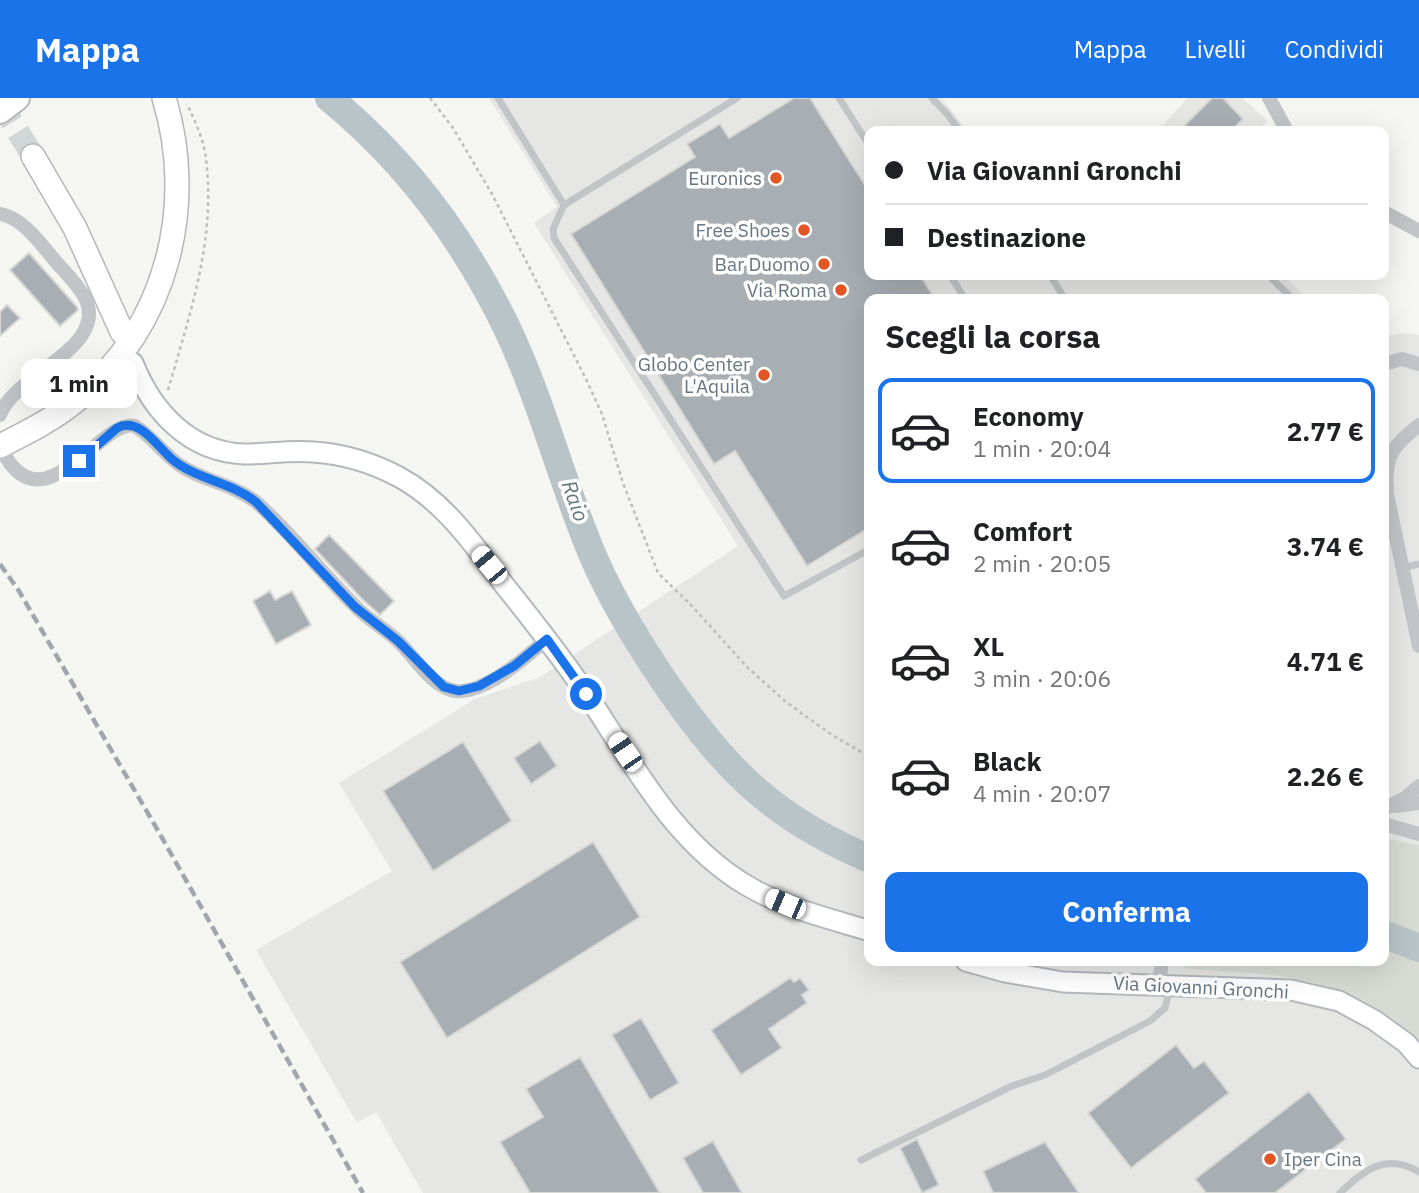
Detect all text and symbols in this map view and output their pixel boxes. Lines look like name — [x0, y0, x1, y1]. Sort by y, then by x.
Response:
text: Mappa — [35, 28, 140, 71]
text: Mappa — [1074, 33, 1147, 65]
text: Livelli — [1185, 33, 1246, 65]
text: Condividi — [1284, 33, 1384, 65]
text: Via Giovanni Gronchi — [927, 153, 1182, 187]
place label: Euronics — [688, 166, 762, 190]
marker: Euronics — [768, 170, 784, 186]
place label: Free Shoes — [695, 218, 790, 242]
text: Destinazione — [927, 220, 1086, 254]
marker: Free Shoes — [796, 222, 812, 238]
place label: Bar Duomo — [715, 252, 810, 276]
marker: Bar Duomo — [816, 256, 832, 272]
place label: Via Roma — [747, 278, 827, 302]
marker: Via Roma — [833, 282, 849, 298]
text: Scegli la corsa — [885, 315, 1101, 357]
place label: Globo Center L'Aquila — [638, 352, 750, 398]
callout: 1 min — [21, 360, 137, 408]
marker: Globo Center L'Aquila — [756, 367, 772, 383]
text: 1 min — [49, 368, 109, 398]
icon: car — [889, 399, 952, 462]
text: Economy — [973, 399, 1084, 433]
text: 2.77 € — [1287, 414, 1364, 448]
text: 1 min · 20:04 — [973, 433, 1111, 463]
route end — [63, 445, 95, 477]
water label: Raio — [556, 476, 596, 525]
icon: car — [889, 514, 952, 577]
text: Comfort — [973, 514, 1072, 548]
text: 3.74 € — [1287, 529, 1364, 563]
car — [468, 542, 511, 588]
text: 2 min · 20:05 — [973, 548, 1111, 578]
icon: car — [889, 629, 952, 692]
text: XL — [973, 629, 1004, 663]
text: 4.71 € — [1287, 644, 1364, 678]
text: 3 min · 20:06 — [973, 663, 1111, 693]
route start — [570, 678, 602, 710]
car — [605, 729, 646, 775]
icon: car — [889, 744, 952, 807]
text: Black — [973, 744, 1041, 778]
text: 2.26 € — [1287, 759, 1364, 793]
text: 4 min · 20:07 — [973, 778, 1111, 808]
button: Conferma — [885, 872, 1368, 952]
car — [762, 886, 809, 922]
street label: Via Giovanni Gronchi — [1112, 970, 1290, 1004]
place label: Iper Cina — [1284, 1147, 1362, 1171]
marker: Iper Cina — [1262, 1151, 1278, 1167]

